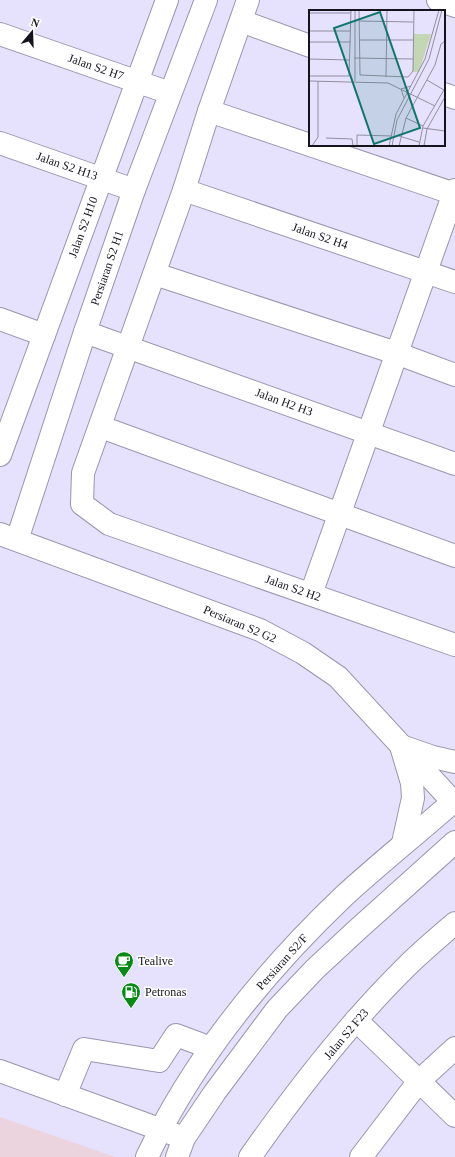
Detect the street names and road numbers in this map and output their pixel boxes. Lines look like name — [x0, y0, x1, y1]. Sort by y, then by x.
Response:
street label: Jalan S2 H7 — [66, 51, 126, 83]
street label: Jalan S2 H13 — [34, 149, 100, 183]
street label: Jalan S2 H10 — [65, 195, 101, 259]
street label: Jalan S2 H4 — [290, 220, 350, 252]
street label: Persiaran S2 H1 — [88, 229, 126, 307]
street label: Jalan H2 H3 — [253, 385, 315, 419]
street label: Jalan S2 H2 — [263, 572, 323, 604]
street label: Persiaran S2 G2 — [201, 602, 279, 646]
street label: Persiaran S2/F — [253, 931, 311, 993]
street label: Jalan S2 F23 — [321, 1006, 371, 1062]

